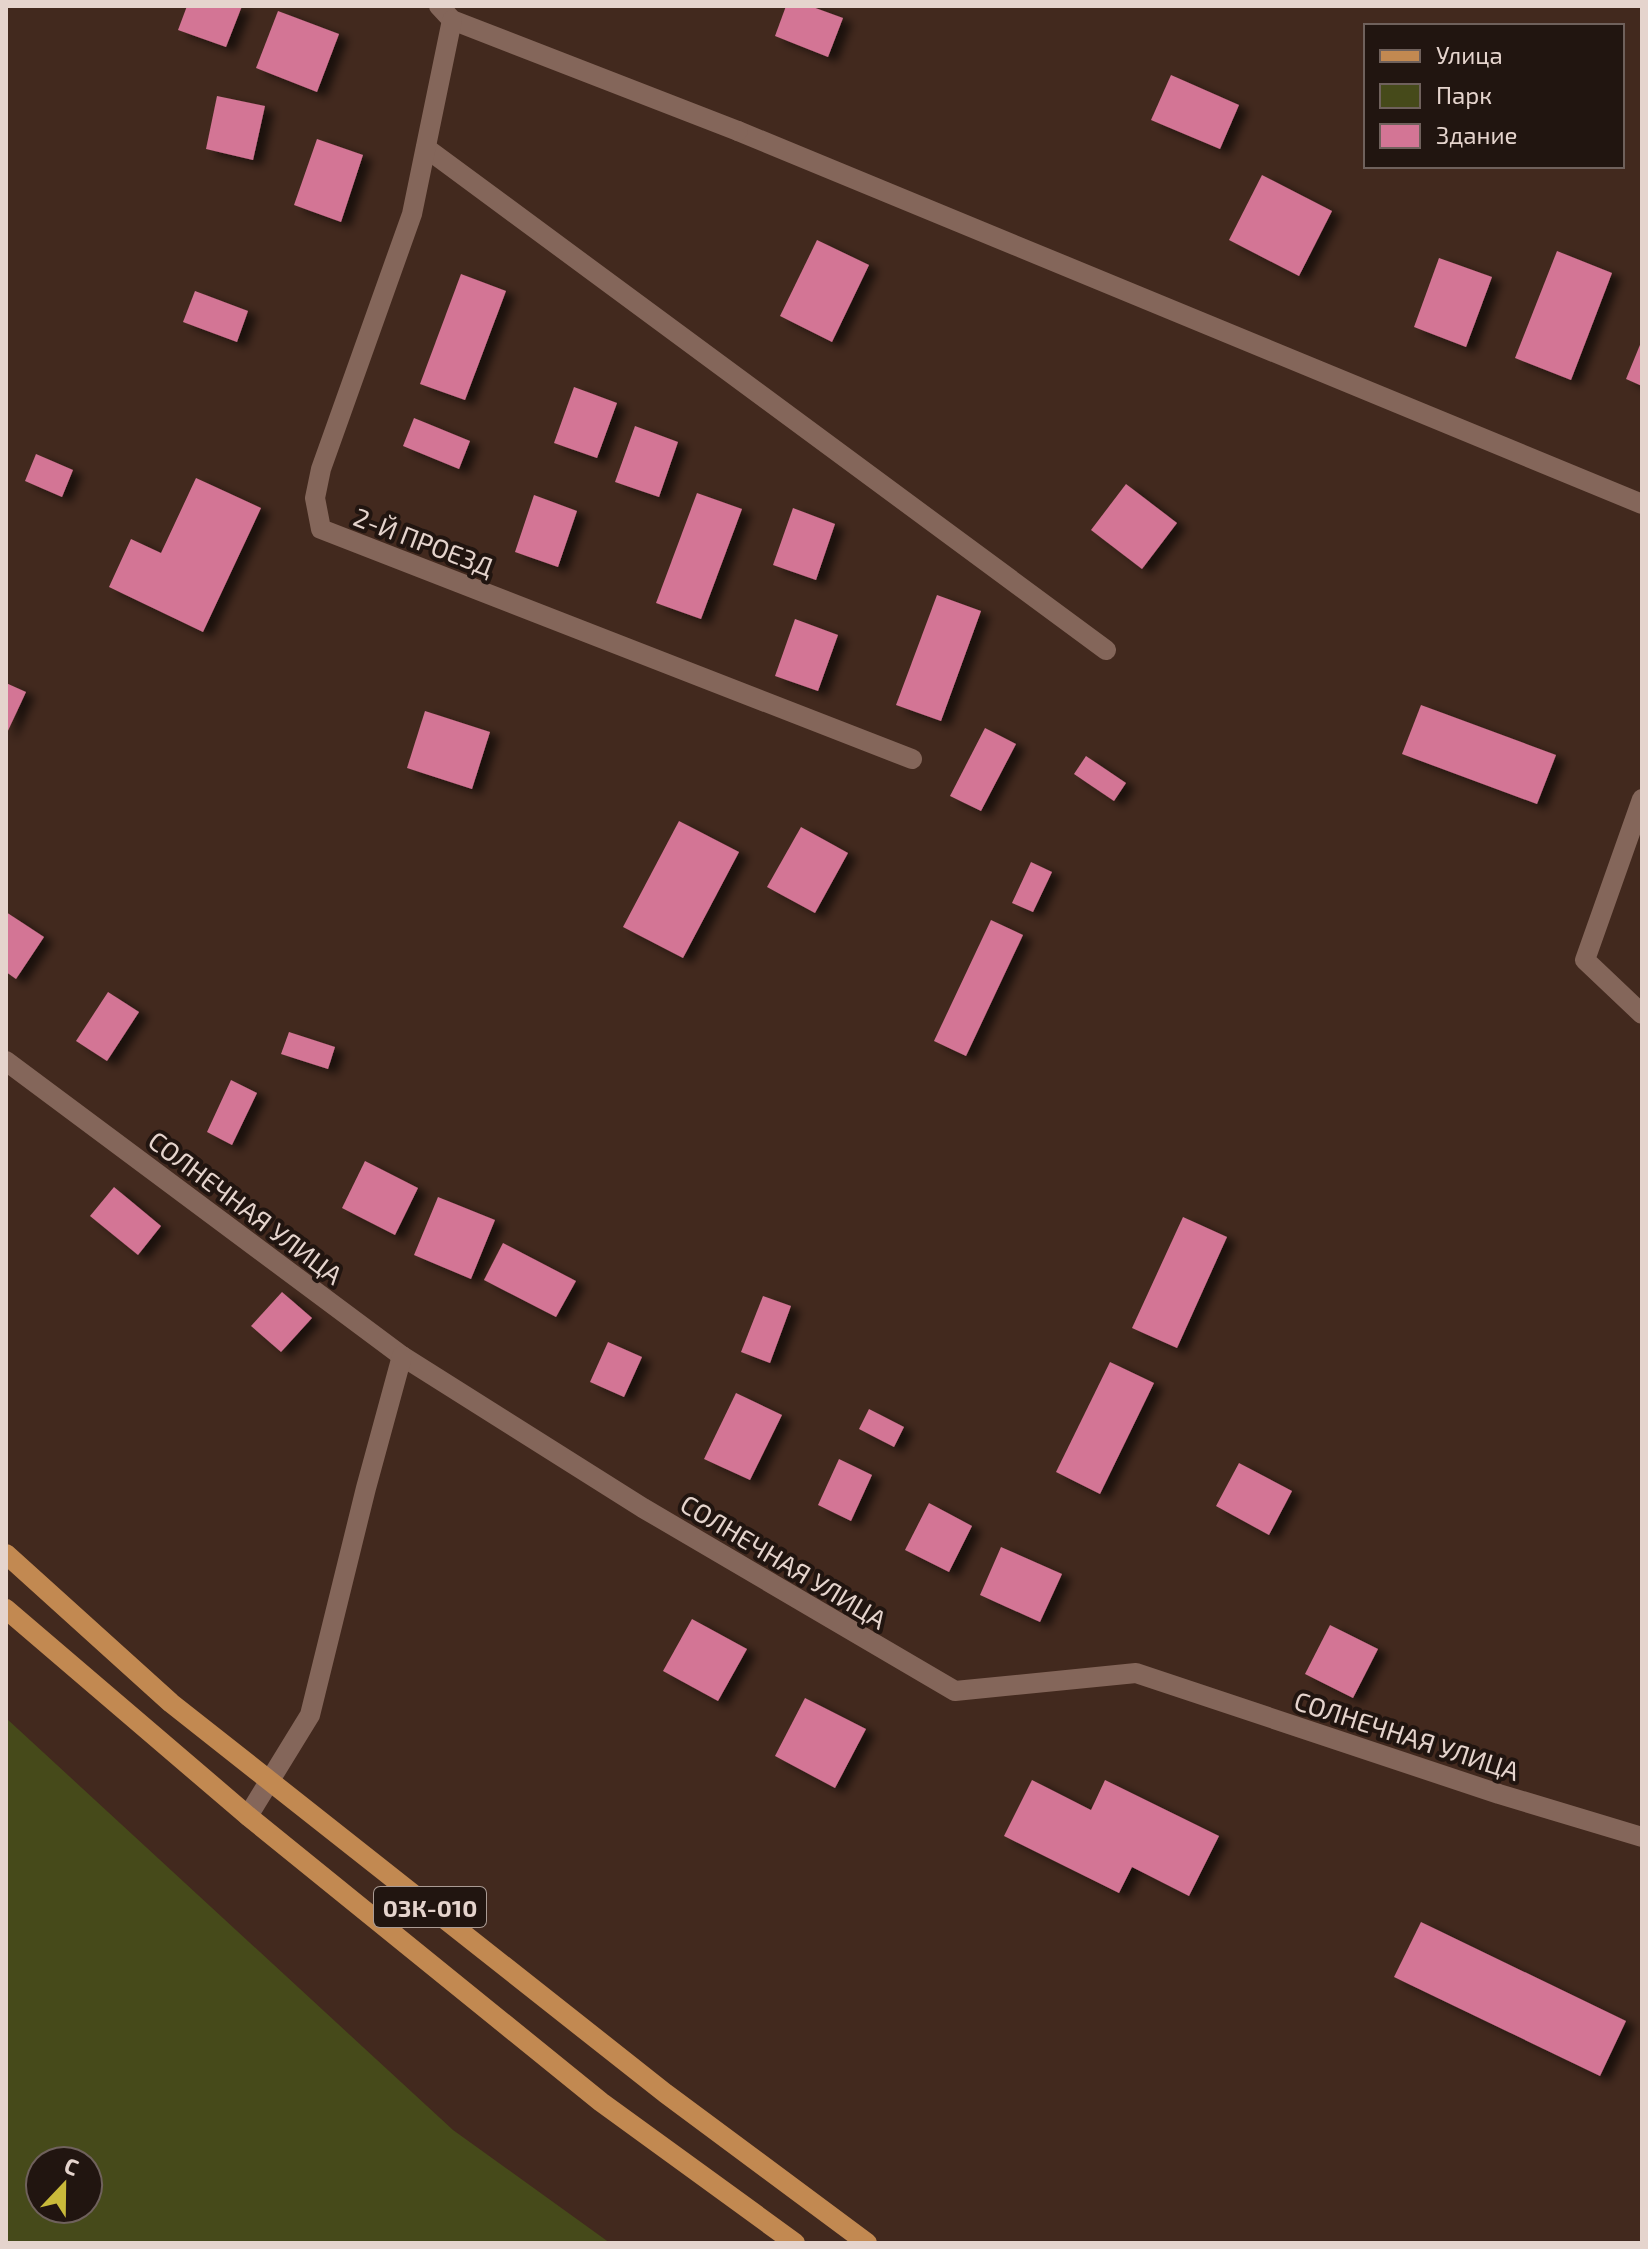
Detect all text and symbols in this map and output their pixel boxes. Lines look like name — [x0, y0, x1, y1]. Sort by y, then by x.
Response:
legend — [1364, 24, 1624, 168]
text: Улица — [1436, 40, 1503, 69]
text: Парк — [1436, 80, 1492, 109]
text: Здание — [1436, 120, 1518, 149]
street label: 2-Й ПРОЕЗД — [350, 500, 498, 582]
street label: СОЛНЕЧНАЯ УЛИЦА — [143, 1124, 349, 1290]
street label: СОЛНЕЧНАЯ УЛИЦА — [675, 1487, 893, 1635]
street label: СОЛНЕЧНАЯ УЛИЦА — [1291, 1684, 1523, 1786]
road number: 03К-010 — [374, 1887, 486, 1927]
north arrow — [24, 2145, 104, 2225]
text: С — [61, 2151, 83, 2180]

